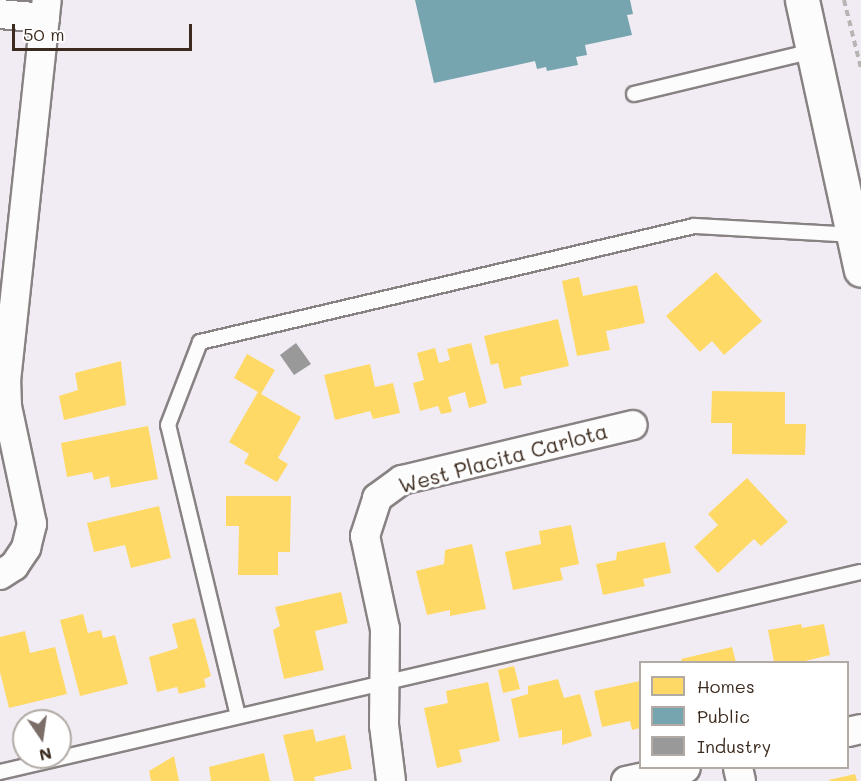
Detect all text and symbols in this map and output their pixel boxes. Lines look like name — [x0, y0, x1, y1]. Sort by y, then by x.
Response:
scale bar — [15, 12, 195, 50]
text: 50 m — [23, 22, 65, 46]
street label: West Placita Carlota — [396, 418, 610, 498]
legend — [639, 661, 849, 769]
text: Homes — [697, 674, 755, 698]
text: Public — [697, 704, 750, 728]
north arrow — [12, 709, 72, 769]
text: Industry — [697, 734, 771, 758]
text: N — [37, 743, 54, 767]

